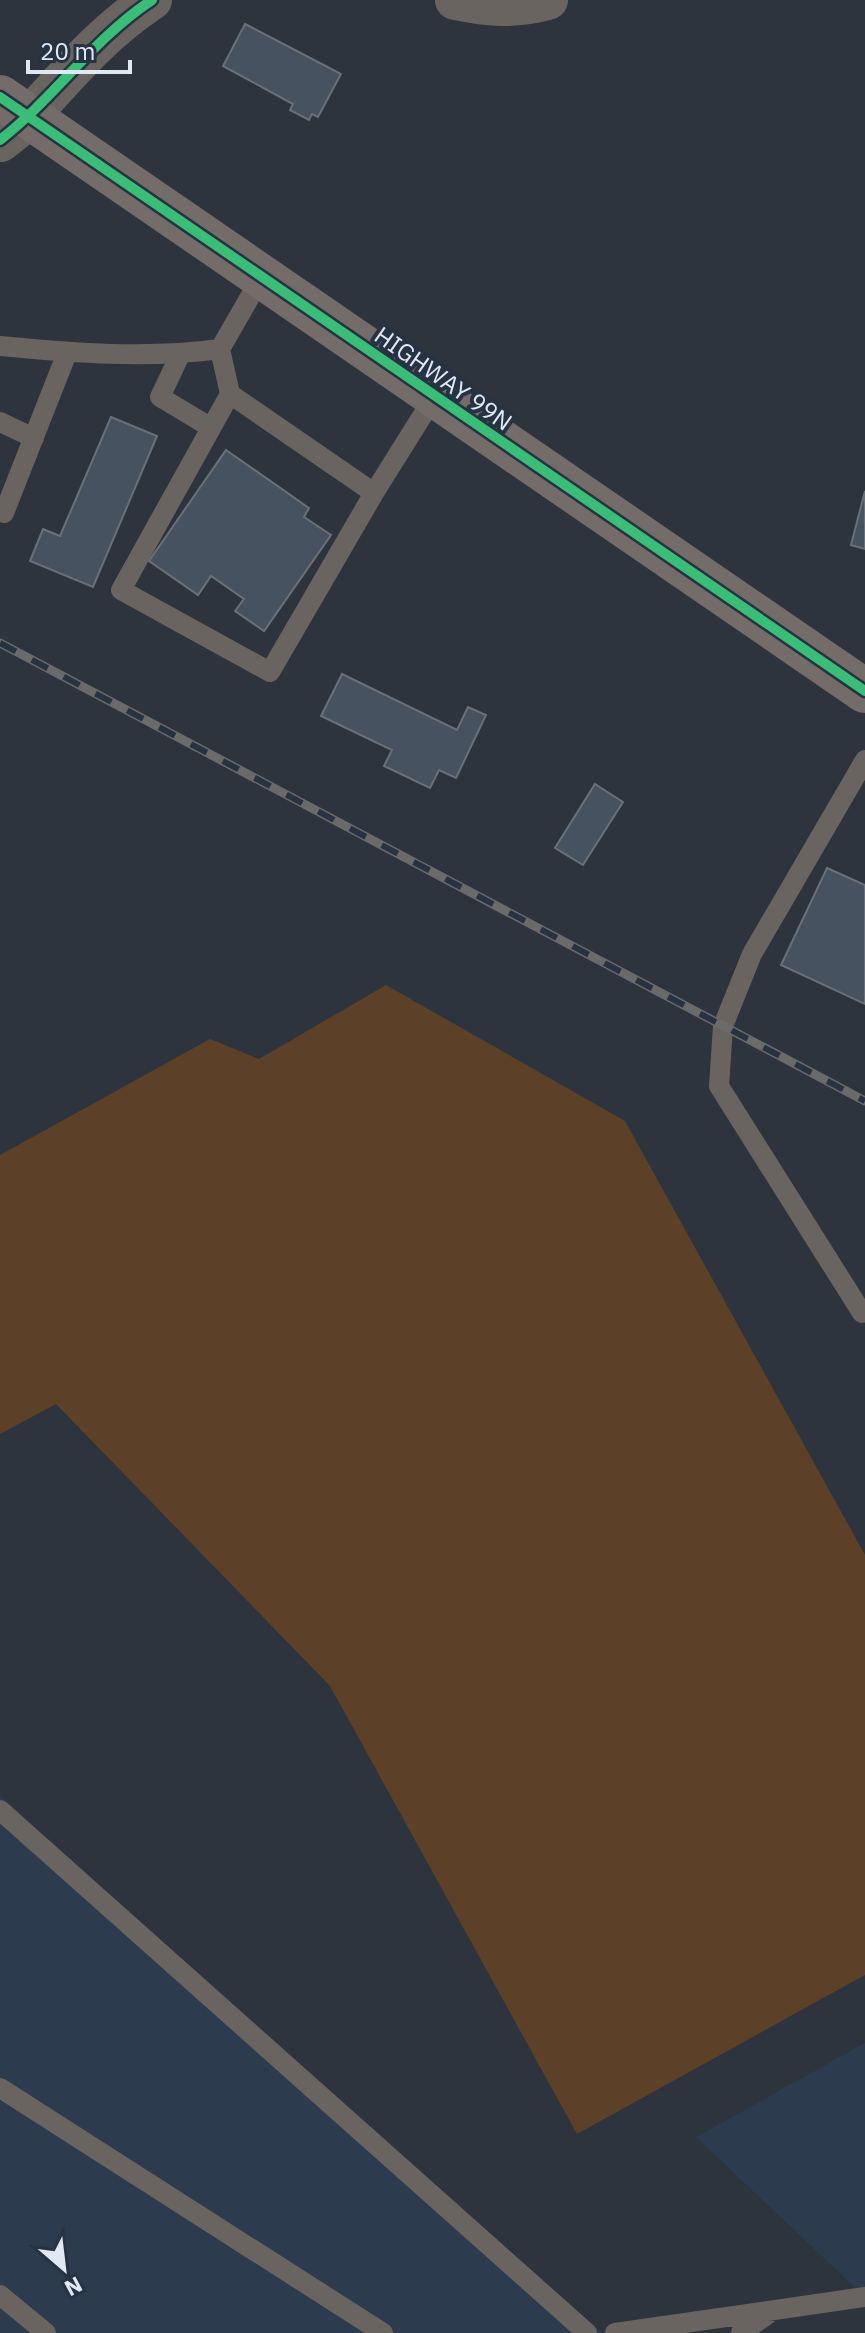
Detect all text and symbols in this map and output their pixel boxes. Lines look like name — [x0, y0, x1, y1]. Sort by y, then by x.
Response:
scale bar — [28, 24, 130, 74]
text: 20 m — [40, 35, 95, 67]
street label: HIGHWAY 99N — [368, 319, 519, 438]
north arrow — [24, 2229, 104, 2309]
text: N — [60, 2271, 87, 2304]

